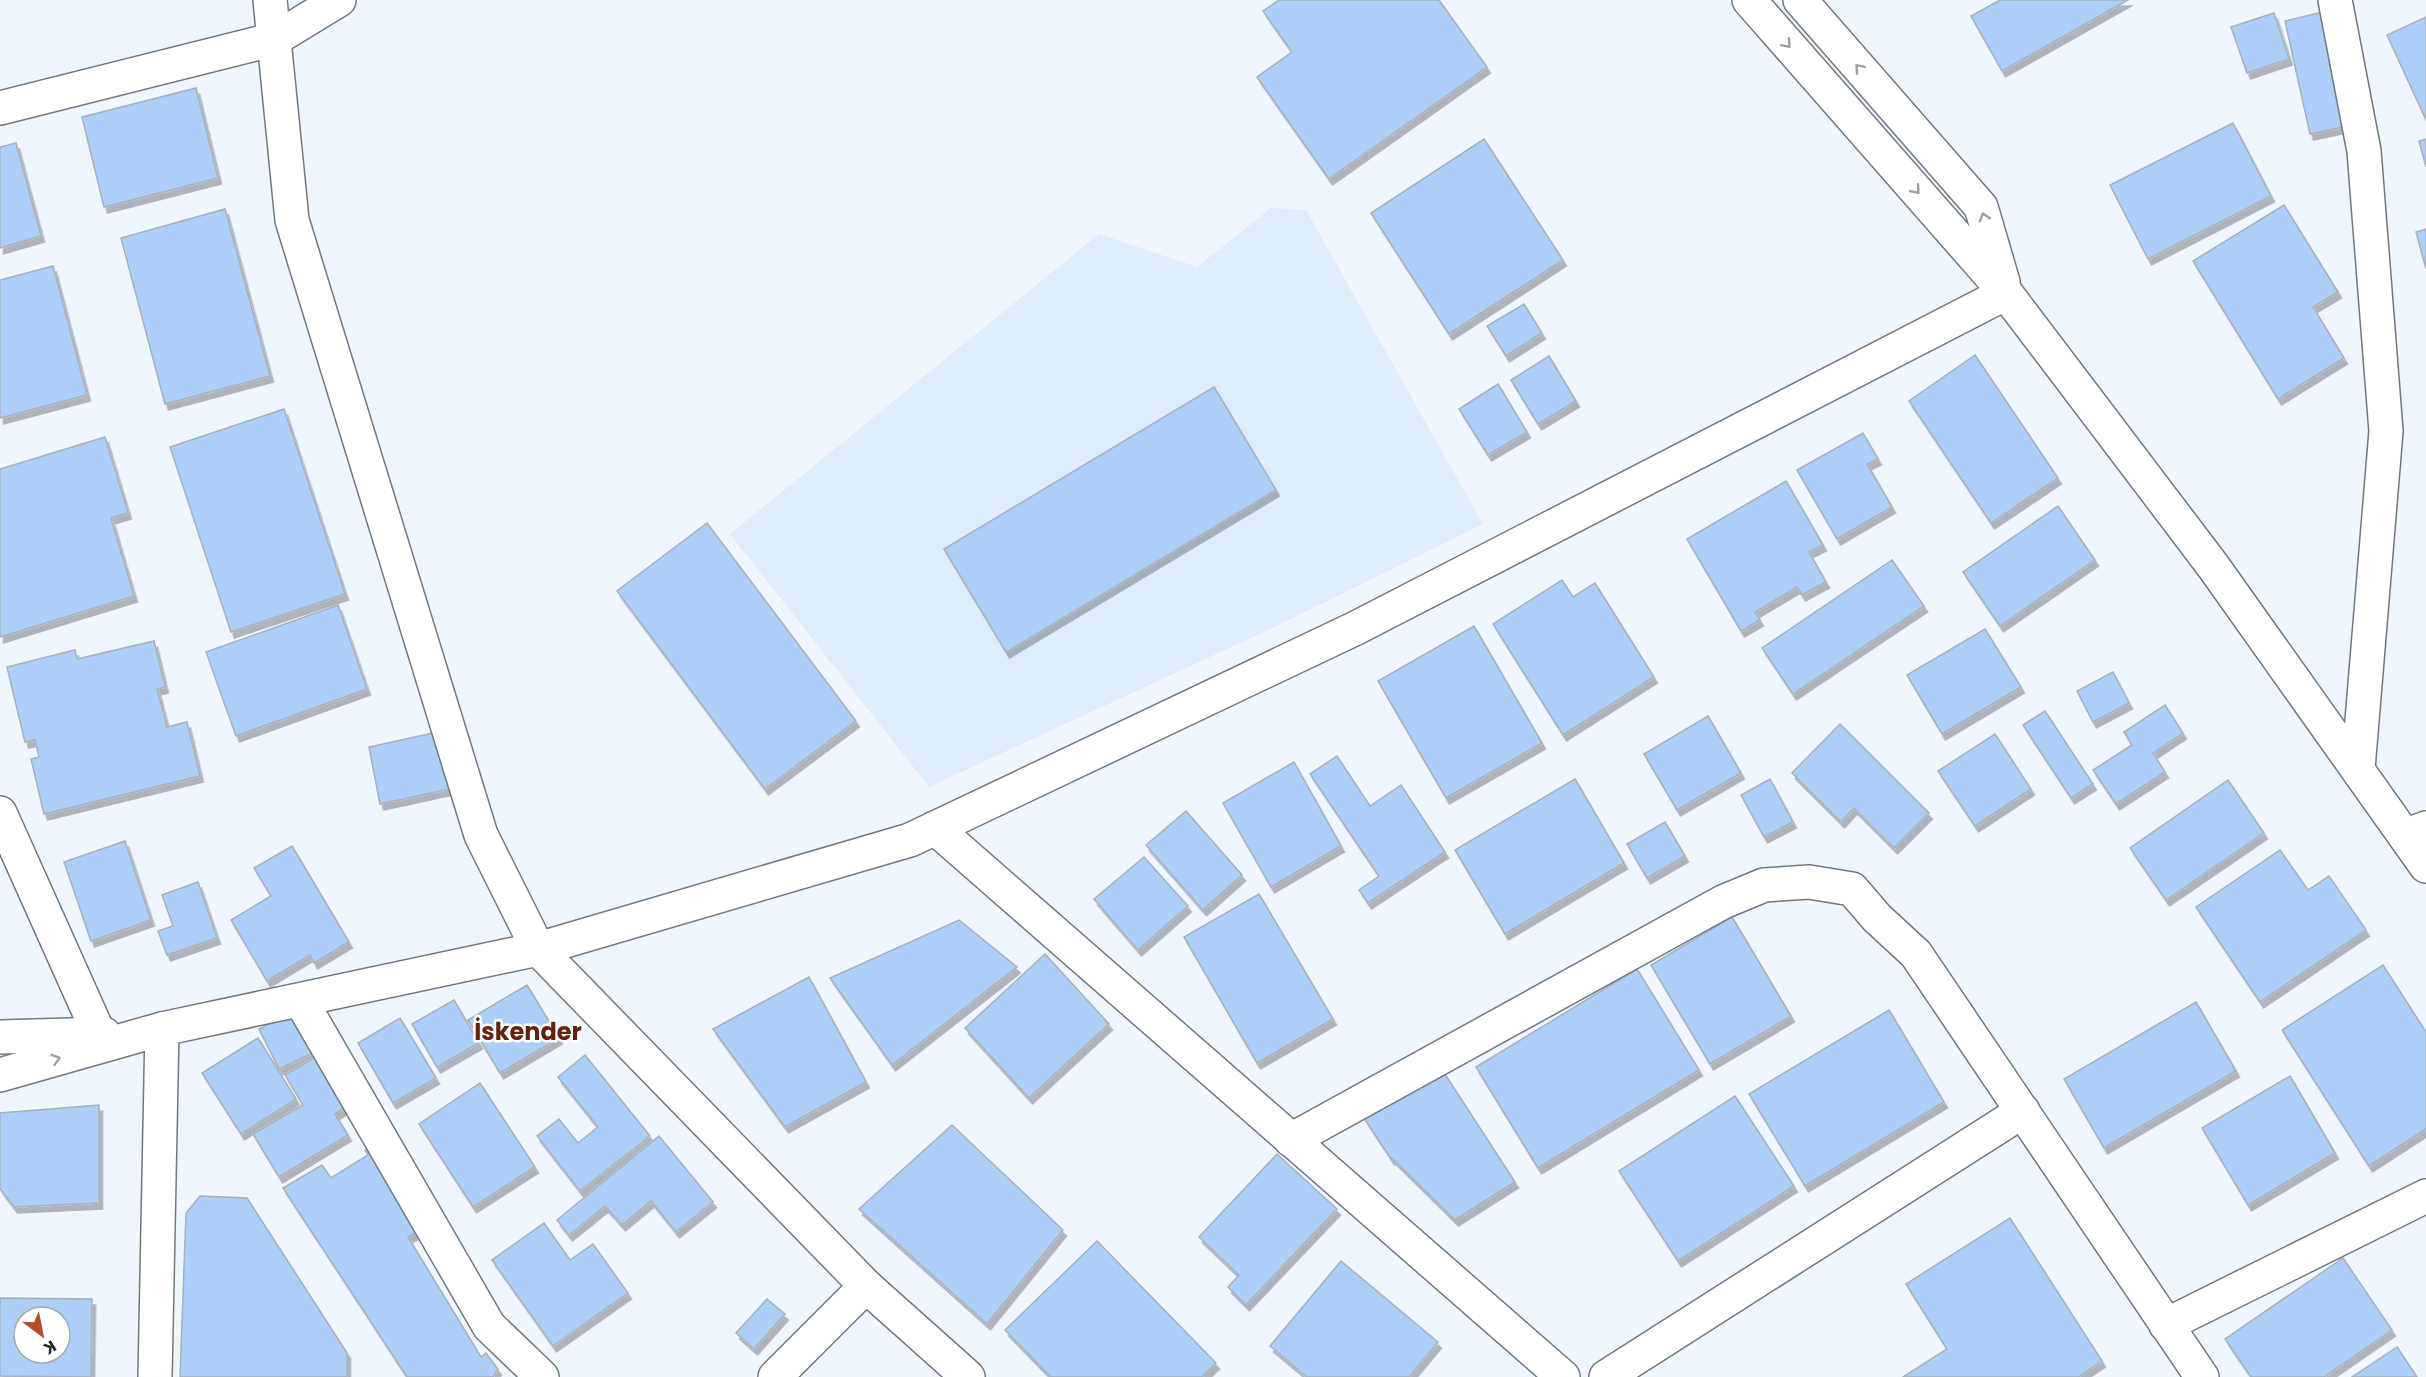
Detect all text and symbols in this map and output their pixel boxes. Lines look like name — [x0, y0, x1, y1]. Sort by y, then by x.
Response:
one-way arrow — [1780, 37, 1791, 48]
one-way arrow — [1855, 64, 1866, 75]
one-way arrow — [1909, 183, 1920, 194]
one-way arrow — [1979, 212, 1991, 223]
district label: İskender — [474, 1015, 582, 1048]
one-way arrow — [50, 1054, 61, 1066]
north arrow — [12, 1305, 72, 1365]
text: K — [39, 1335, 61, 1360]

